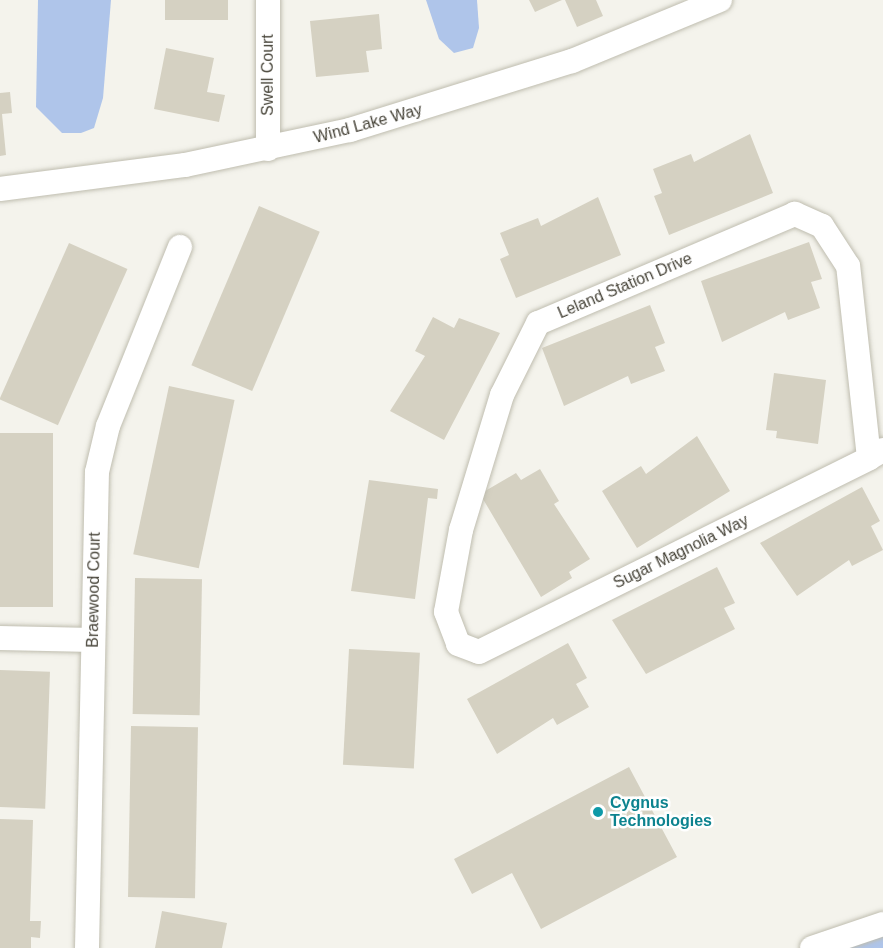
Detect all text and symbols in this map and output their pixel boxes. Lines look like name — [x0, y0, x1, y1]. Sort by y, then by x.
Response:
street label: Swell Court — [258, 34, 278, 116]
street label: Wind Lake Way — [312, 100, 424, 148]
street label: Leland Station Drive — [555, 249, 695, 323]
street label: Sugar Magnolia Way — [610, 511, 752, 593]
street label: Braewood Court — [83, 532, 105, 648]
place label: Cygnus Technologies — [610, 793, 712, 831]
marker: Cygnus Technologies — [591, 805, 605, 819]

